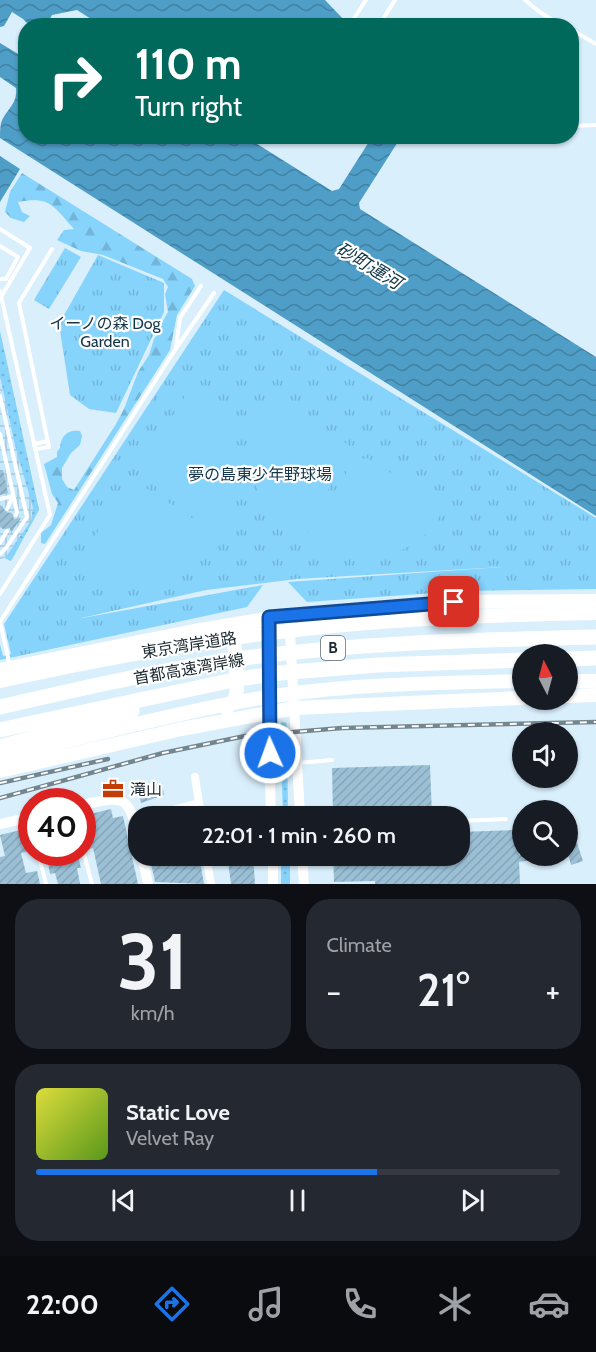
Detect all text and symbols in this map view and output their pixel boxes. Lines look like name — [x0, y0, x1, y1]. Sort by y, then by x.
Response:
text: 110 m — [135, 38, 242, 90]
icon: right — [36, 42, 114, 120]
text: Turn right — [135, 90, 242, 123]
water label: 砂町運河 — [332, 238, 408, 296]
park label: イーノの森 Dog Garden — [50, 314, 161, 351]
park label: 夢の島東少年野球場 — [188, 465, 332, 484]
pin — [428, 576, 479, 627]
icon: arrive — [437, 585, 470, 618]
street label: 東京湾岸道路 — [140, 628, 238, 662]
road number: B — [321, 636, 345, 660]
north arrow — [512, 644, 578, 710]
map controls — [512, 644, 578, 866]
street label: 首都高速湾岸線 — [132, 650, 246, 688]
position arrow — [238, 721, 302, 785]
button: sound — [512, 722, 578, 788]
office icon: 滝山 — [101, 777, 125, 801]
place label: 滝山 — [130, 780, 162, 799]
speed limit sign: 40 — [18, 788, 96, 866]
button: search — [512, 800, 578, 866]
text: 22:01 · 1 min · 260 m — [202, 822, 396, 849]
text: 31 — [117, 914, 188, 1009]
text: Climate — [327, 933, 392, 957]
text: 21° — [417, 963, 470, 1017]
text: − — [327, 971, 341, 1011]
text: + — [545, 971, 560, 1011]
text: km/h — [131, 1001, 175, 1025]
text: Static Love — [126, 1099, 230, 1126]
text: Velvet Ray — [126, 1126, 214, 1150]
icon: previous — [107, 1184, 140, 1217]
icon: pause — [281, 1184, 314, 1217]
icon: next — [456, 1184, 489, 1217]
icon: directions — [151, 1283, 193, 1325]
icon: music — [245, 1283, 287, 1325]
icon: phone — [339, 1283, 381, 1325]
icon: climate — [434, 1283, 476, 1325]
icon: car — [528, 1283, 570, 1325]
text: 22:00 — [26, 1288, 99, 1321]

